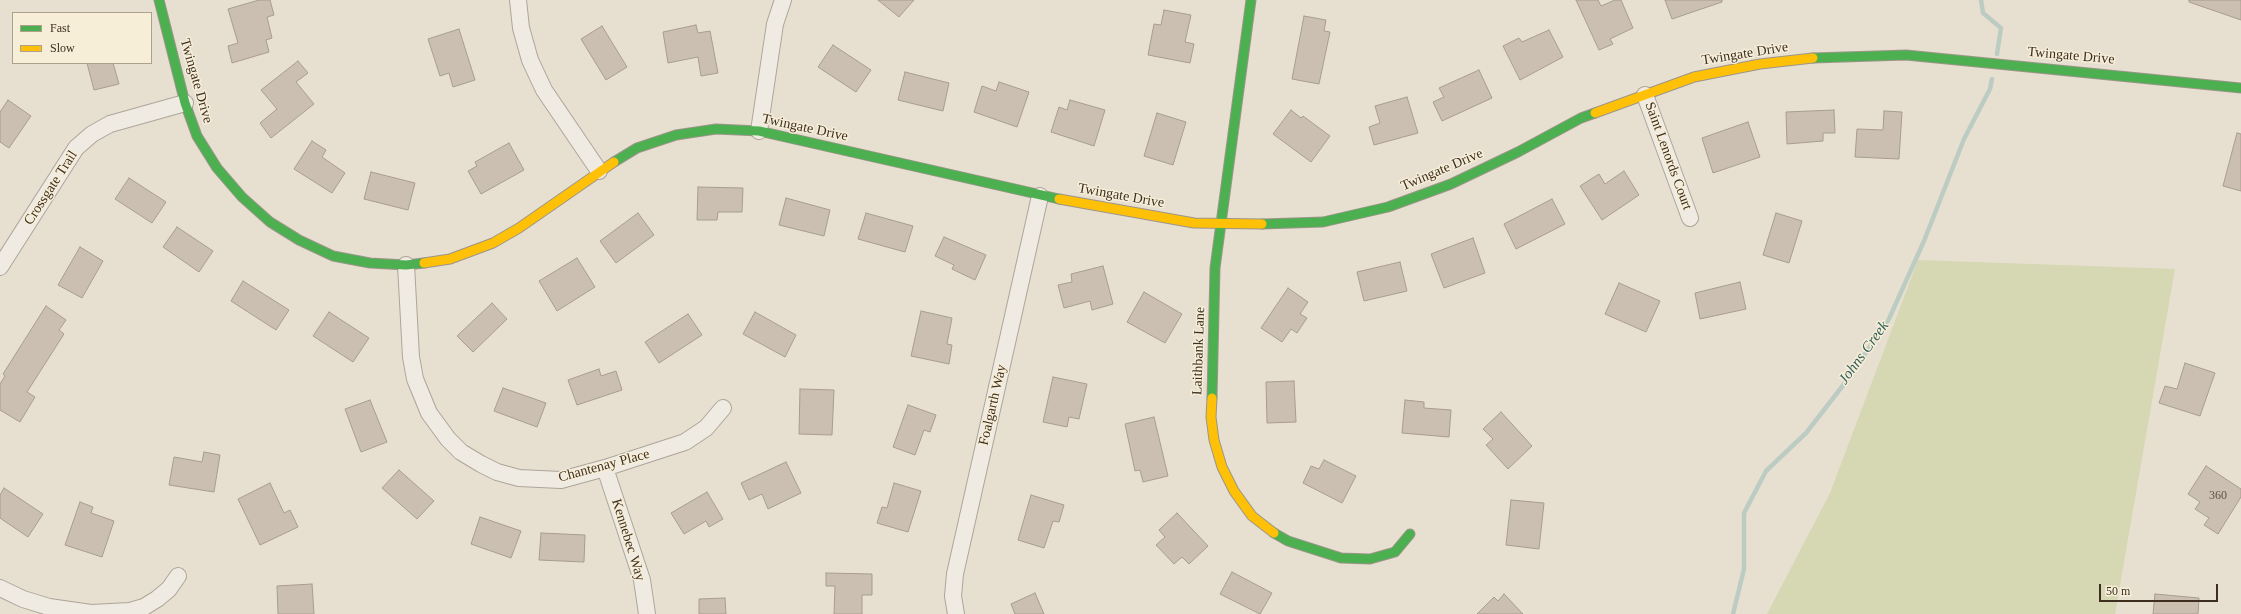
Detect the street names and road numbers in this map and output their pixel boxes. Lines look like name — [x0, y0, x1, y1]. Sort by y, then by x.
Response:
street label: Twingate Drive — [176, 37, 216, 125]
street label: Twingate Drive — [1701, 39, 1789, 69]
street label: Twingate Drive — [2027, 44, 2115, 68]
street label: Saint Lenords Court — [1641, 100, 1695, 212]
street label: Twingate Drive — [761, 111, 849, 145]
street label: Twingate Drive — [1399, 145, 1485, 195]
street label: Crossgate Trail — [21, 148, 81, 228]
street label: Twingate Drive — [1077, 180, 1165, 212]
street label: Laithbank Lane — [1189, 307, 1209, 395]
street label: Foalgarth Way — [976, 363, 1010, 447]
street label: Chantenay Place — [557, 446, 651, 486]
street label: Kennebec Way — [608, 497, 648, 583]

